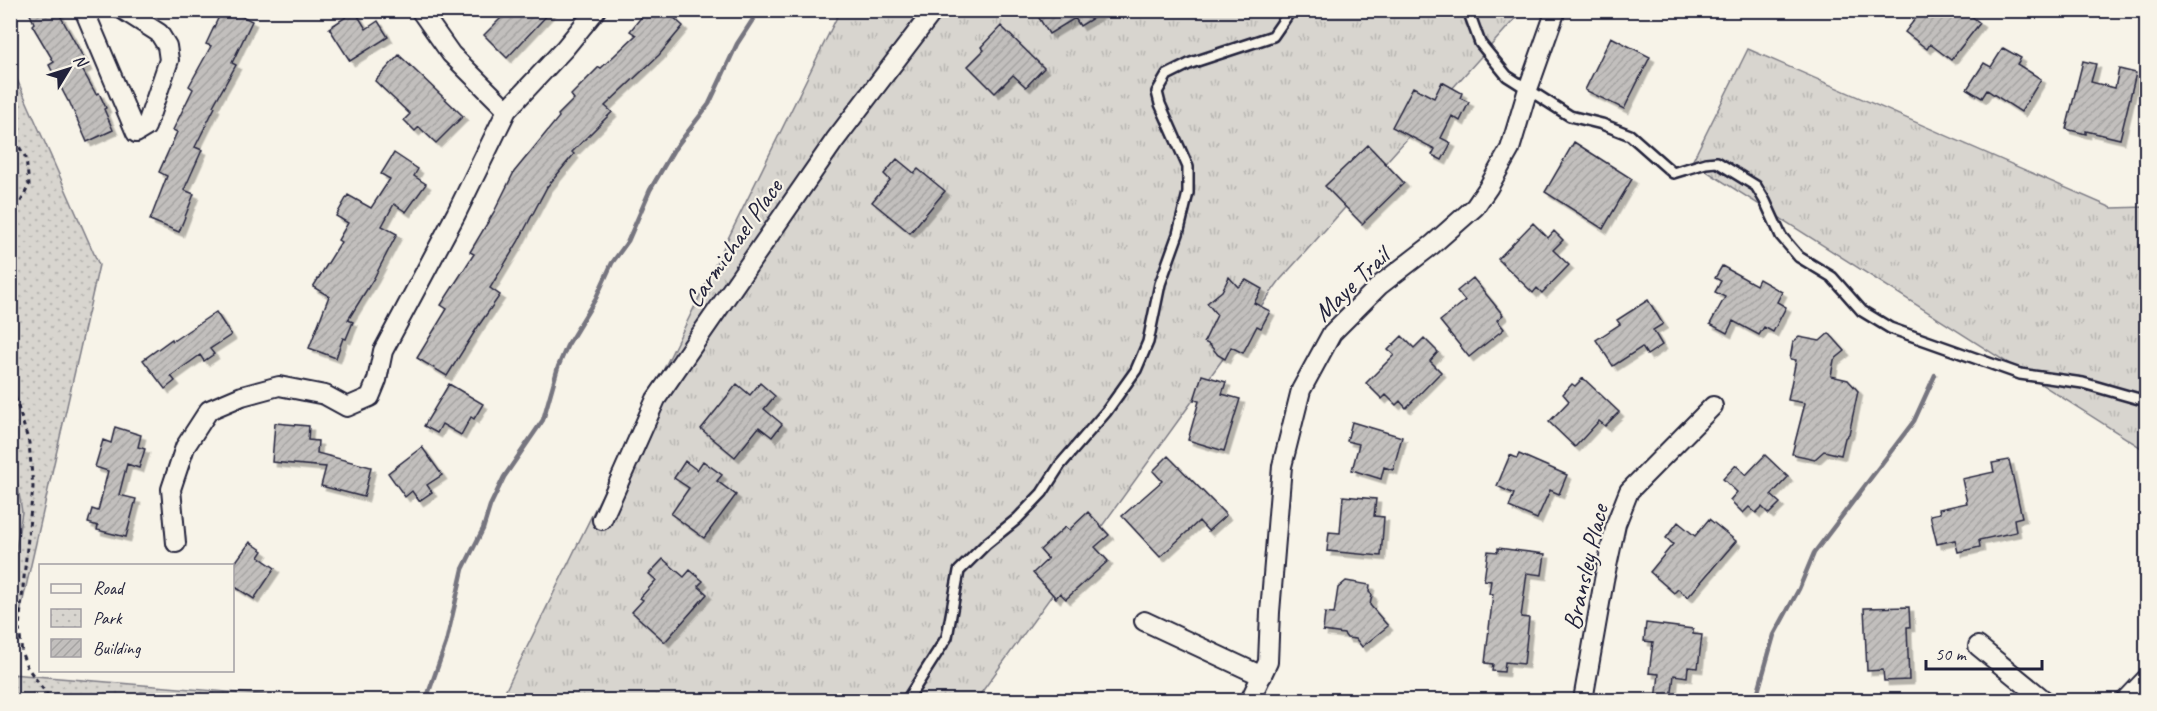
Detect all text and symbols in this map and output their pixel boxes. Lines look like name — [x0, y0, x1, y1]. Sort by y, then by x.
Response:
north arrow — [39, 39, 99, 99]
text: N — [69, 50, 93, 73]
street label: Carmichael Place — [677, 171, 791, 314]
street label: Maye Trail — [1306, 237, 1400, 329]
street label: Bransley Place — [1555, 499, 1616, 633]
legend — [39, 564, 234, 672]
text: Road — [93, 577, 126, 599]
text: Park — [93, 607, 123, 629]
scale bar — [1926, 633, 2042, 671]
text: Building — [93, 637, 142, 659]
text: 50 m — [1935, 643, 1968, 665]

